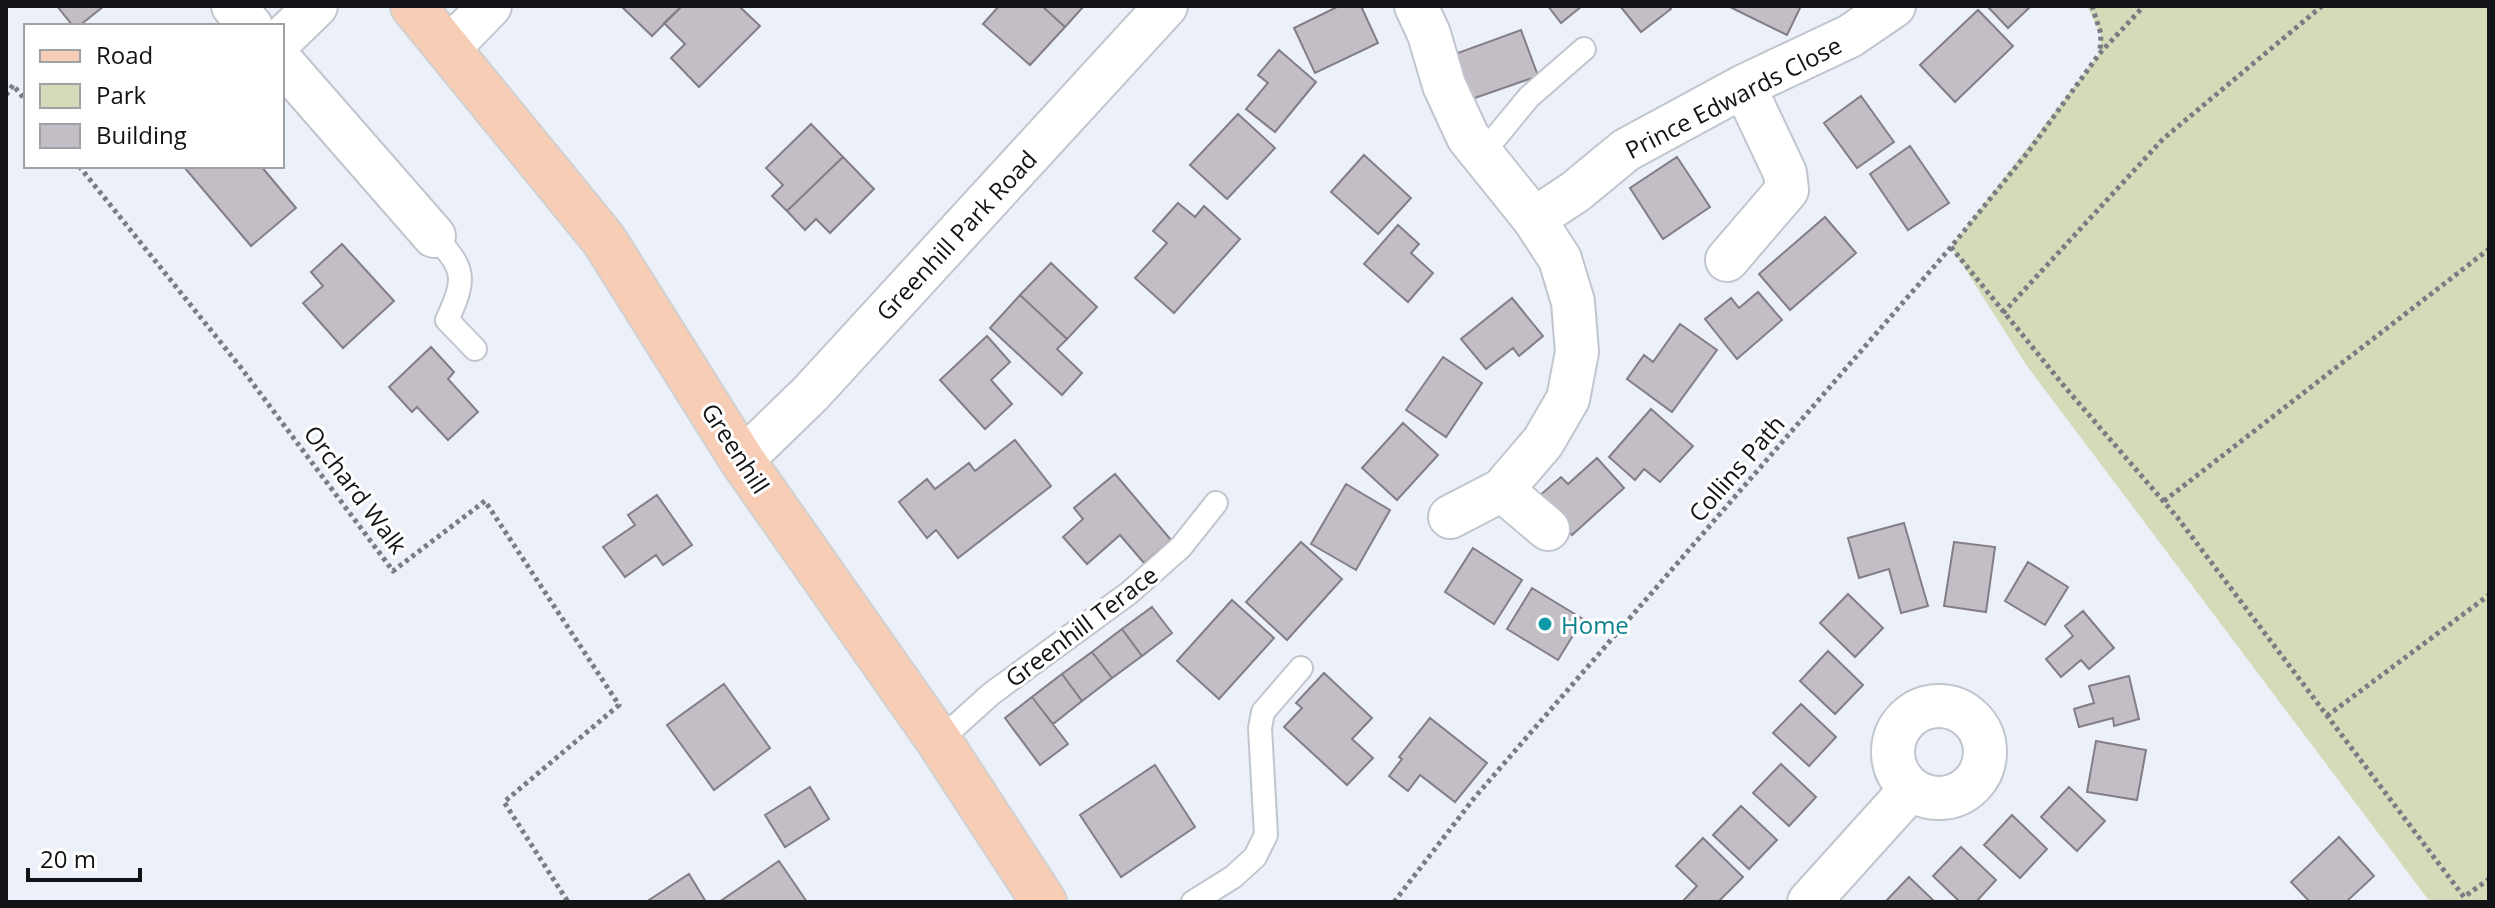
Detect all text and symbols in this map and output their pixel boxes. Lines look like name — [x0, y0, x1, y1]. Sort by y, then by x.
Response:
legend — [24, 24, 284, 168]
street label: Prince Edwards Close — [1619, 28, 1847, 166]
text: Road — [96, 38, 153, 71]
text: Park — [96, 78, 147, 111]
text: Building — [96, 118, 187, 151]
street label: Greenhill Park Road — [868, 143, 1044, 327]
street label: Greenhill — [694, 396, 778, 500]
street label: Collins Path — [1681, 408, 1791, 528]
street label: Orchard Walk — [297, 418, 415, 560]
street label: Greenhill Terace — [998, 558, 1164, 694]
place label: Home — [1561, 608, 1629, 641]
marker: Home — [1536, 615, 1554, 633]
scale bar — [28, 832, 140, 882]
text: 20 m — [40, 842, 96, 875]

